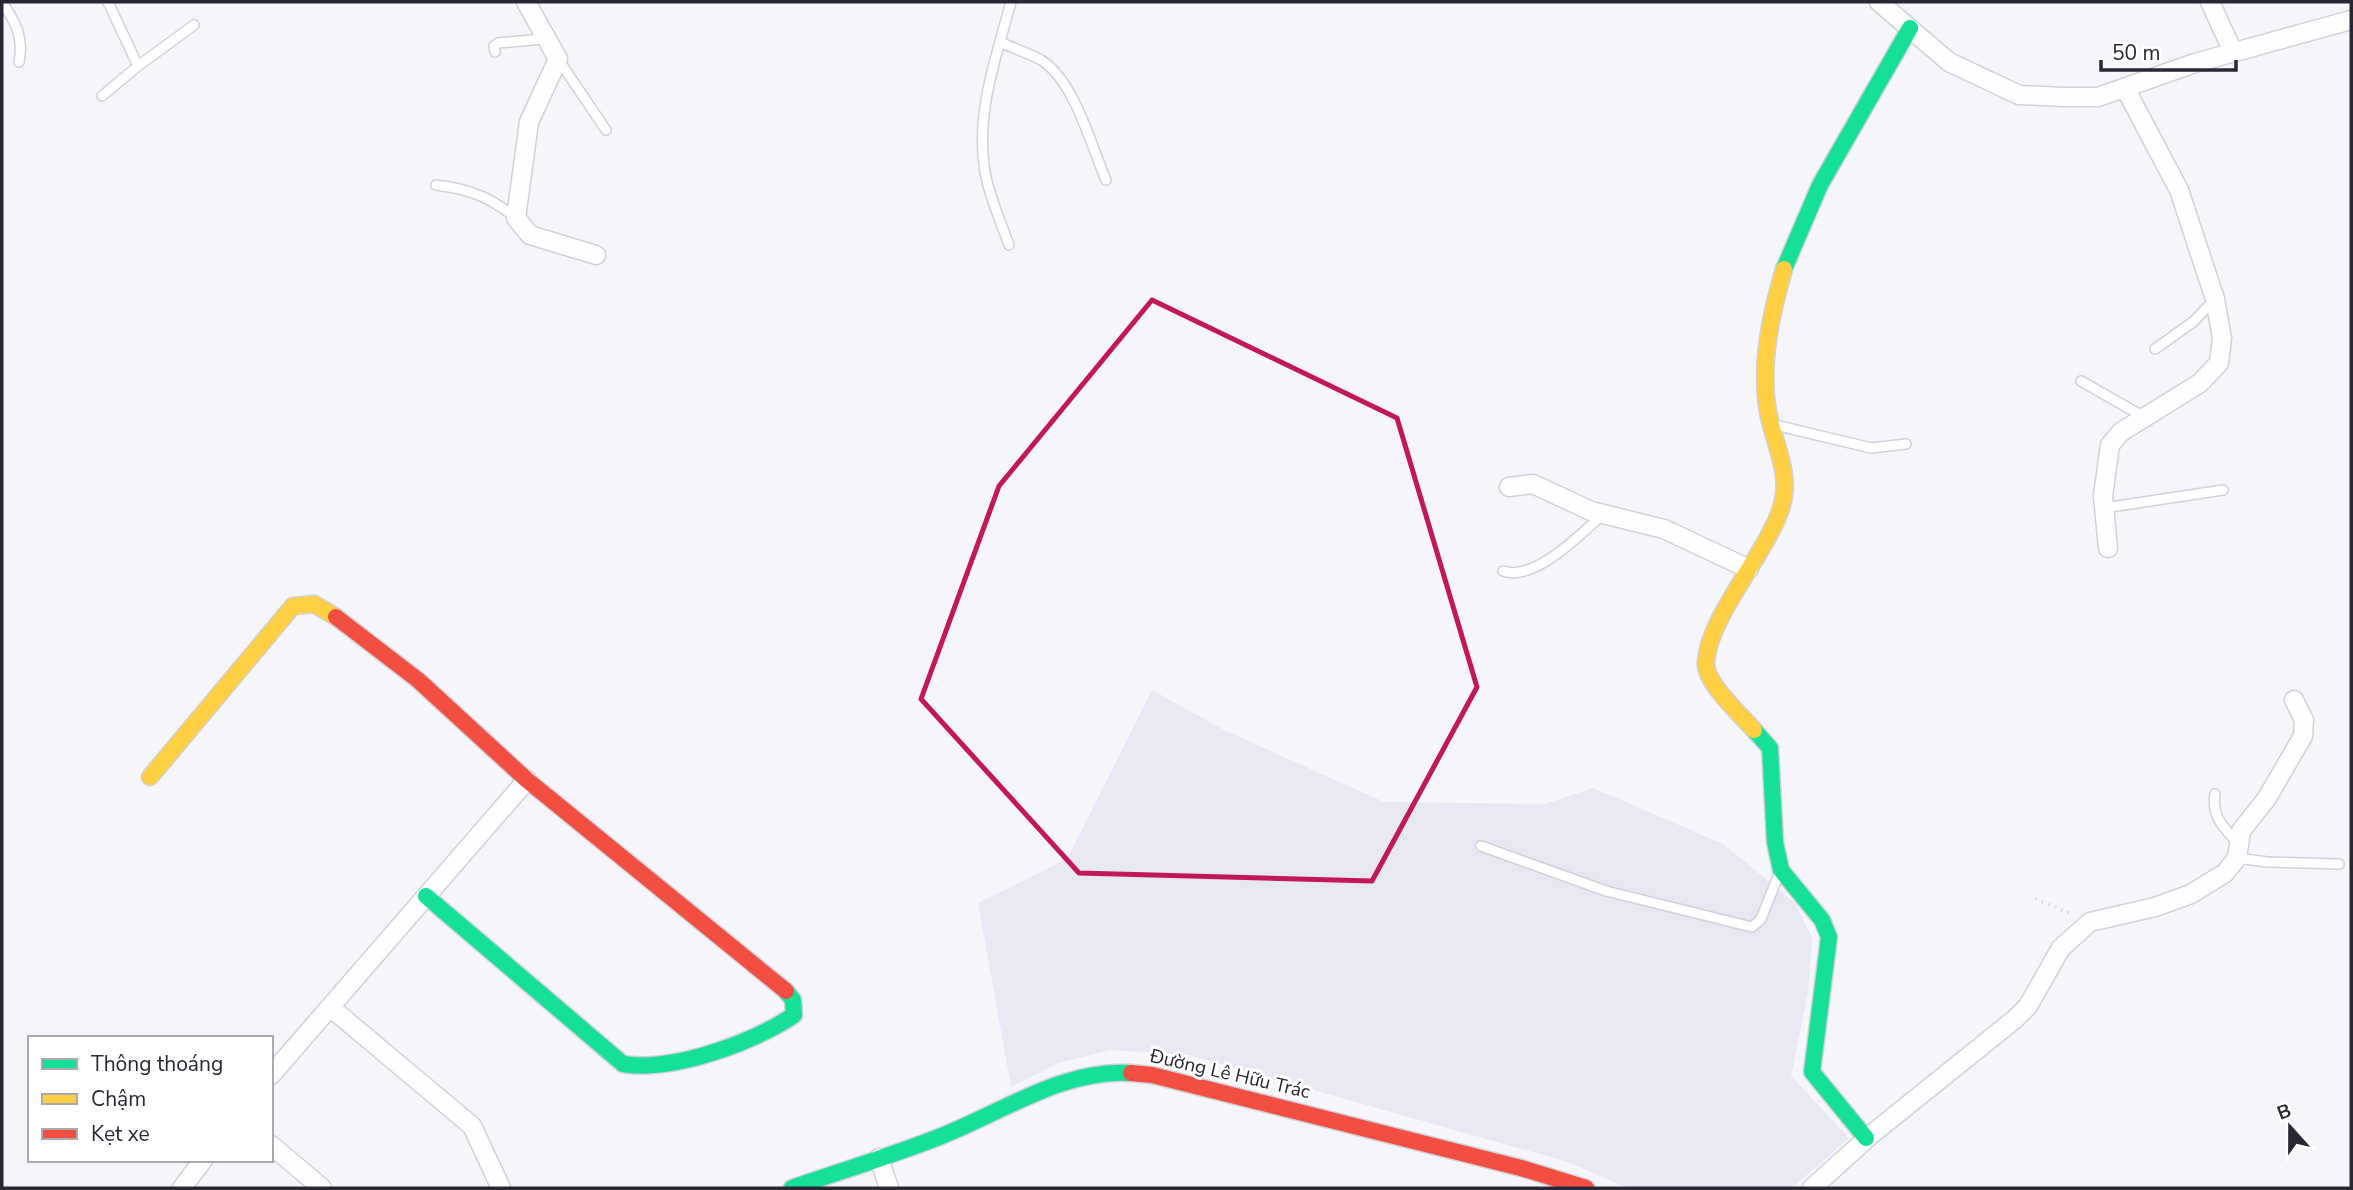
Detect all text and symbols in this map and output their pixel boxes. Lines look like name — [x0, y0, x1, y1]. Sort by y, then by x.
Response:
scale bar — [2101, 28, 2236, 72]
text: 50 m — [2112, 39, 2161, 67]
legend — [28, 1036, 273, 1162]
street label: Đường Lê Hữu Trác — [1146, 1043, 1313, 1105]
text: Thông thoáng — [91, 1050, 223, 1078]
text: Chậm — [91, 1085, 146, 1113]
north arrow — [2255, 1092, 2325, 1162]
text: B — [2274, 1098, 2295, 1127]
text: Kẹt xe — [91, 1120, 150, 1148]

